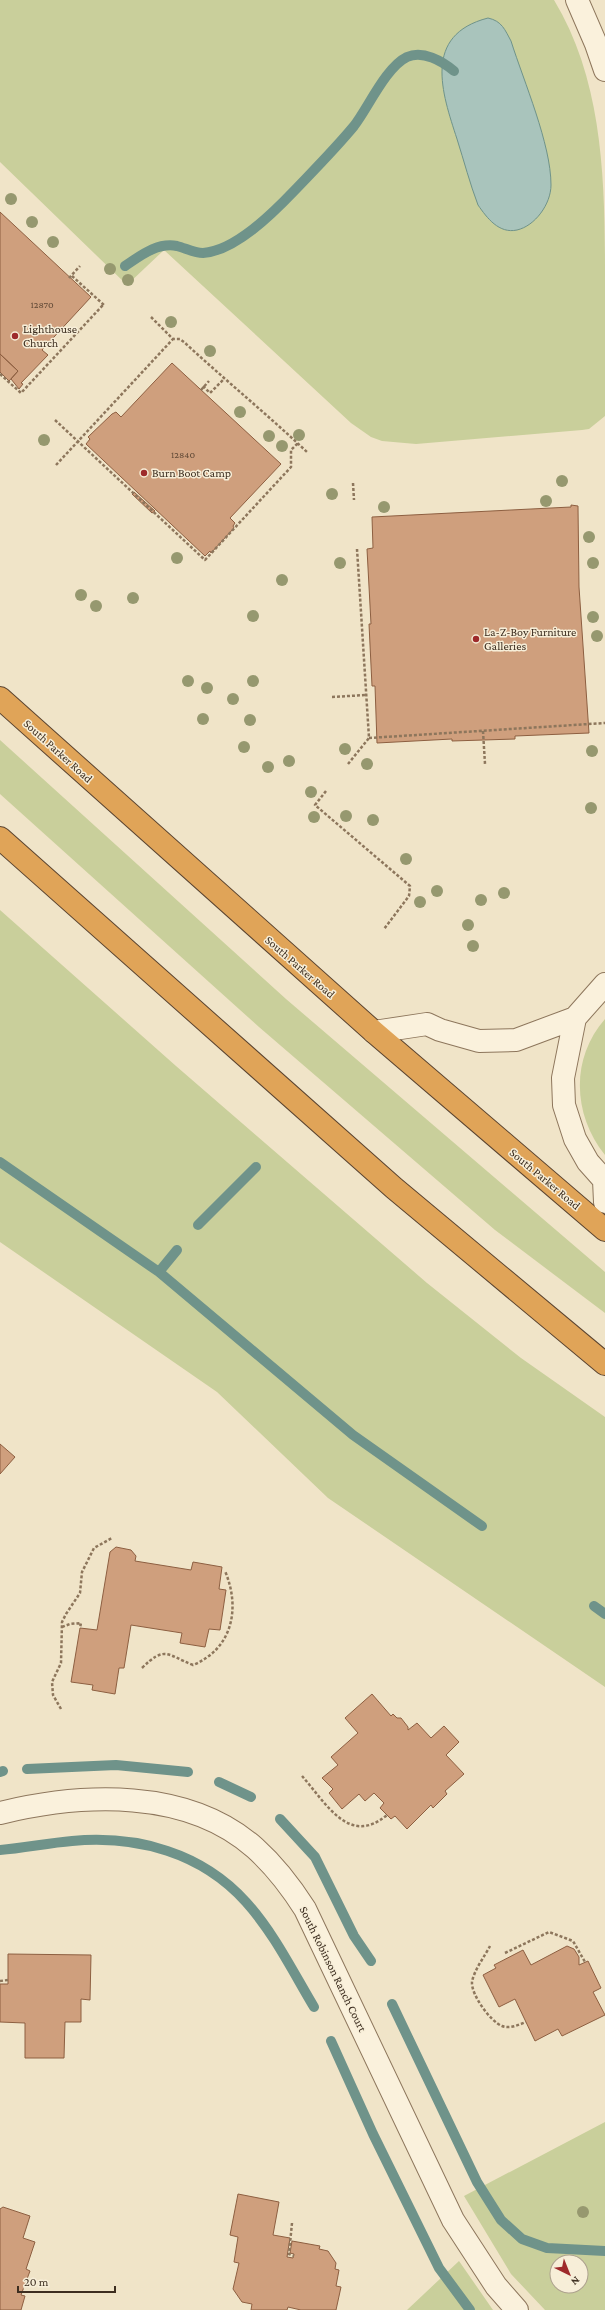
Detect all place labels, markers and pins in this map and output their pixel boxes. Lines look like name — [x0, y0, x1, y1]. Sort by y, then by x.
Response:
place label: Lighthouse Church — [23, 322, 77, 350]
marker: Lighthouse Church — [10, 331, 20, 341]
place label: Burn Boot Camp — [152, 466, 231, 480]
marker: Burn Boot Camp — [139, 468, 149, 478]
place label: La-Z-Boy Furniture Galleries — [484, 625, 576, 653]
marker: La-Z-Boy Furniture Galleries — [471, 634, 481, 644]

